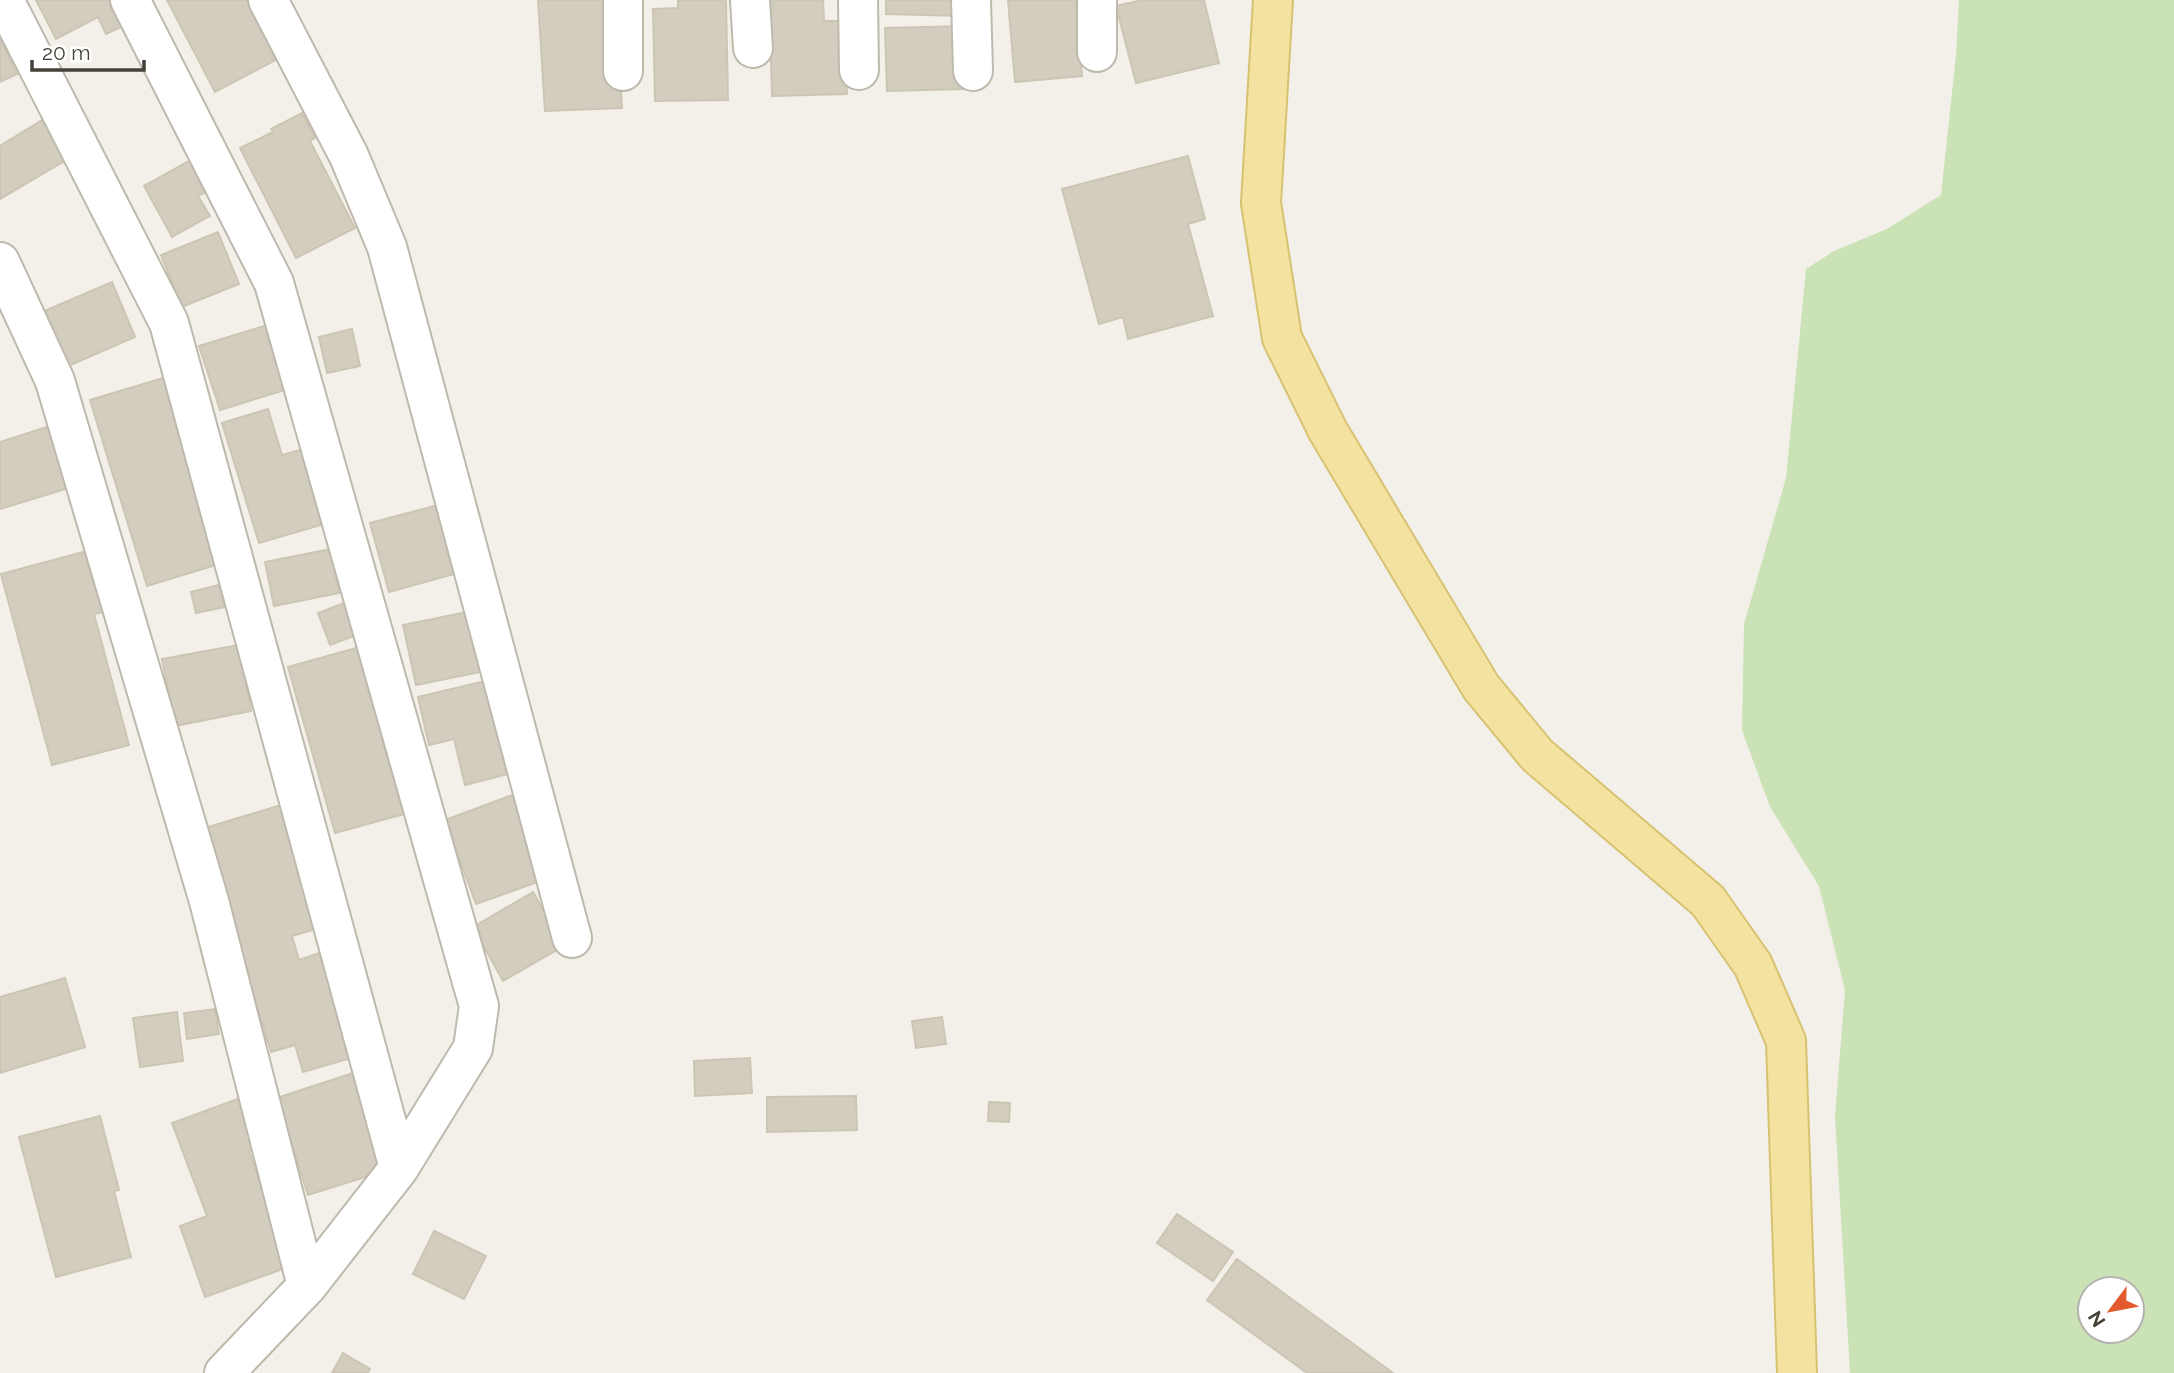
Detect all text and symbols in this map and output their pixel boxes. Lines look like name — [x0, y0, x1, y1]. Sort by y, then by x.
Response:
scale bar — [32, 28, 144, 72]
text: 20 m — [42, 40, 90, 65]
north arrow — [2076, 1275, 2146, 1345]
text: N — [2083, 1307, 2110, 1331]

